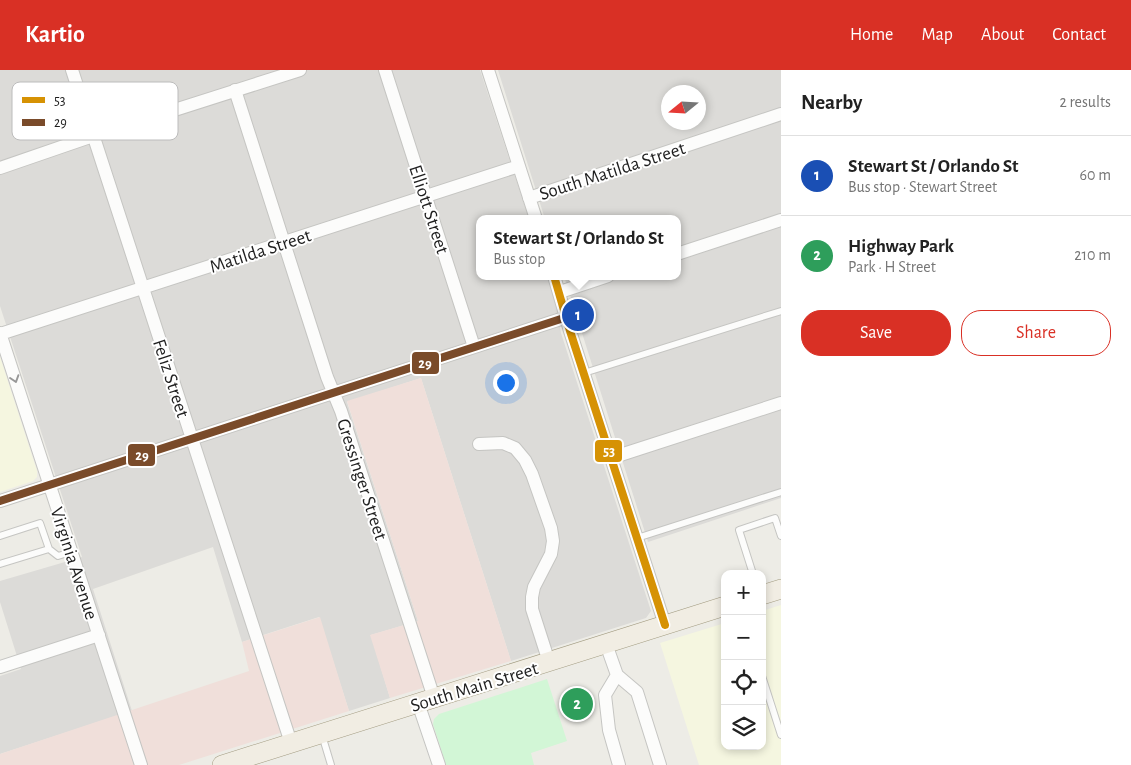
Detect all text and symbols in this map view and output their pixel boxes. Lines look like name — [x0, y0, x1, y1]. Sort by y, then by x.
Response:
text: Kartio — [25, 23, 85, 47]
text: Home — [850, 26, 893, 44]
text: Map — [921, 26, 953, 44]
text: About — [981, 26, 1024, 44]
text: Contact — [1052, 26, 1106, 44]
legend — [12, 82, 178, 140]
north arrow — [661, 85, 706, 130]
text: Nearby — [801, 92, 862, 113]
text: 53 — [54, 94, 66, 108]
text: 2 results — [1059, 94, 1111, 110]
text: 29 — [54, 116, 67, 130]
street label: South Matilda Street — [537, 139, 688, 204]
text: Stewart St / Orlando St — [848, 157, 1019, 176]
street label: Elliott Street — [405, 163, 452, 256]
text: 1 — [814, 167, 820, 183]
text: 60 m — [1080, 167, 1111, 183]
text: Bus stop · Stewart Street — [848, 179, 997, 195]
popup — [476, 215, 681, 280]
street label: Matilda Street — [207, 226, 314, 277]
text: Stewart St / Orlando St — [493, 229, 664, 248]
text: Highway Park — [848, 237, 954, 256]
text: 2 — [813, 247, 821, 263]
text: 210 m — [1074, 247, 1111, 263]
text: Bus stop — [493, 251, 545, 267]
text: Park · H Street — [848, 259, 936, 275]
pin: 1 — [562, 296, 594, 334]
button: Save — [801, 310, 951, 356]
button: Share — [961, 310, 1111, 356]
street label: Feliz Street — [149, 337, 192, 420]
line badge: 29 — [411, 351, 440, 375]
text: 29 — [418, 357, 432, 371]
your location — [493, 370, 519, 396]
one-way arrow — [9, 374, 19, 383]
street label: Gressinger Street — [333, 416, 390, 542]
line badge: 53 — [594, 439, 623, 463]
line badge: 29 — [127, 443, 156, 467]
text: 53 — [603, 445, 615, 459]
text: 29 — [135, 449, 149, 463]
street label: Virginia Avenue — [46, 505, 101, 622]
map controls — [721, 570, 766, 750]
button: + — [721, 570, 766, 615]
button: − — [721, 615, 766, 660]
street label: South Main Street — [408, 659, 541, 716]
button: locate — [721, 660, 766, 705]
pin: 2 — [561, 685, 593, 723]
button: layers — [721, 705, 766, 750]

